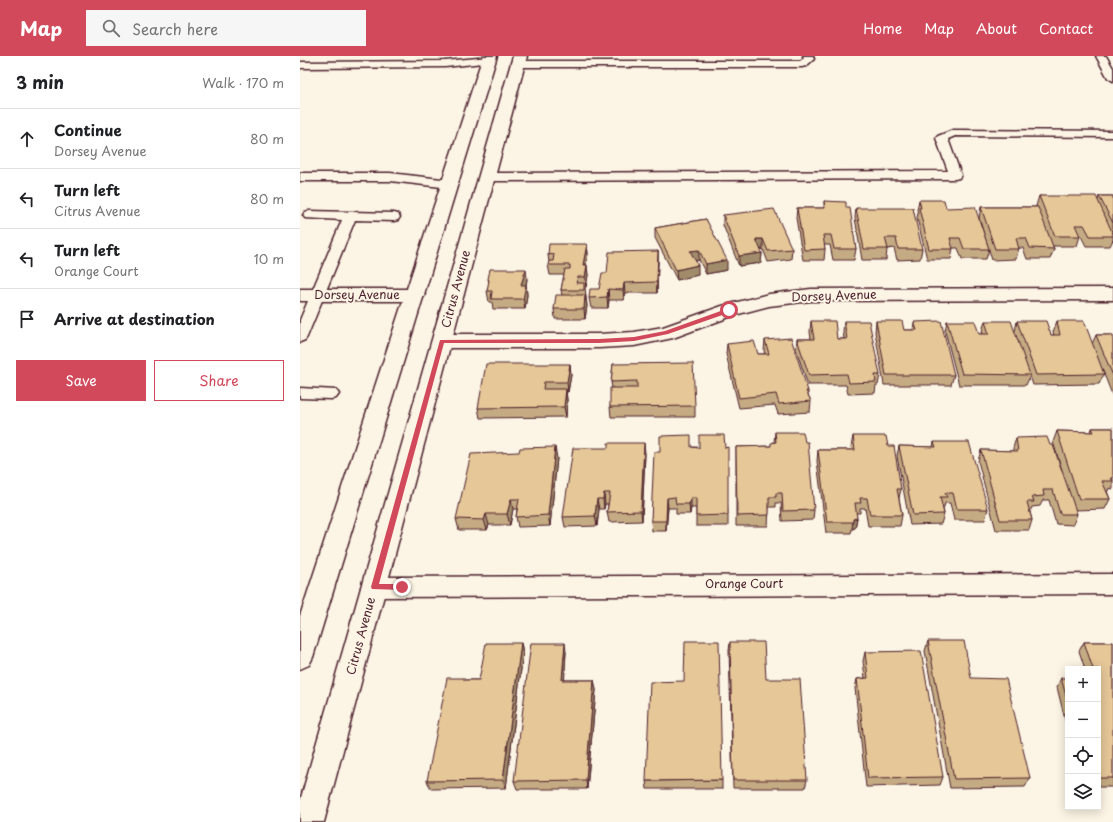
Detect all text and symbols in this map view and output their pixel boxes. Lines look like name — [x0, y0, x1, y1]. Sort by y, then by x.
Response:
search box — [86, 10, 366, 46]
text: Map — [20, 14, 62, 42]
icon: search — [100, 17, 122, 39]
text: Search here — [132, 17, 218, 40]
text: Home — [863, 18, 902, 39]
text: Map — [924, 18, 954, 39]
text: About — [976, 18, 1017, 39]
text: Contact — [1039, 18, 1093, 39]
text: 3 min — [16, 69, 64, 95]
text: Walk · 170 m — [202, 73, 284, 92]
text: Continue — [54, 118, 122, 141]
icon: ahead — [16, 128, 38, 150]
text: 80 m — [250, 129, 284, 148]
text: Dorsey Avenue — [54, 141, 147, 160]
text: Turn left — [54, 178, 120, 201]
icon: left — [16, 188, 38, 210]
text: 80 m — [250, 189, 284, 208]
text: Citrus Avenue — [54, 201, 141, 220]
text: Turn left — [54, 238, 120, 261]
street label: Citrus Avenue — [436, 247, 474, 330]
icon: left — [16, 248, 38, 270]
text: 10 m — [254, 249, 284, 268]
text: Orange Court — [54, 261, 139, 280]
street label: Dorsey Avenue — [314, 285, 400, 303]
street label: Dorsey Avenue — [791, 285, 877, 305]
route start — [720, 301, 738, 319]
text: Arrive at destination — [54, 307, 215, 330]
icon: arrive — [16, 308, 38, 330]
button: Save — [16, 360, 146, 401]
button: Share — [154, 360, 284, 401]
street label: Orange Court — [705, 574, 783, 592]
route end — [393, 578, 411, 596]
street label: Citrus Avenue — [341, 594, 379, 677]
map controls — [1065, 666, 1101, 810]
button: + — [1065, 666, 1101, 702]
button: − — [1065, 702, 1101, 738]
button: locate — [1065, 738, 1101, 774]
button: layers — [1065, 774, 1101, 810]

